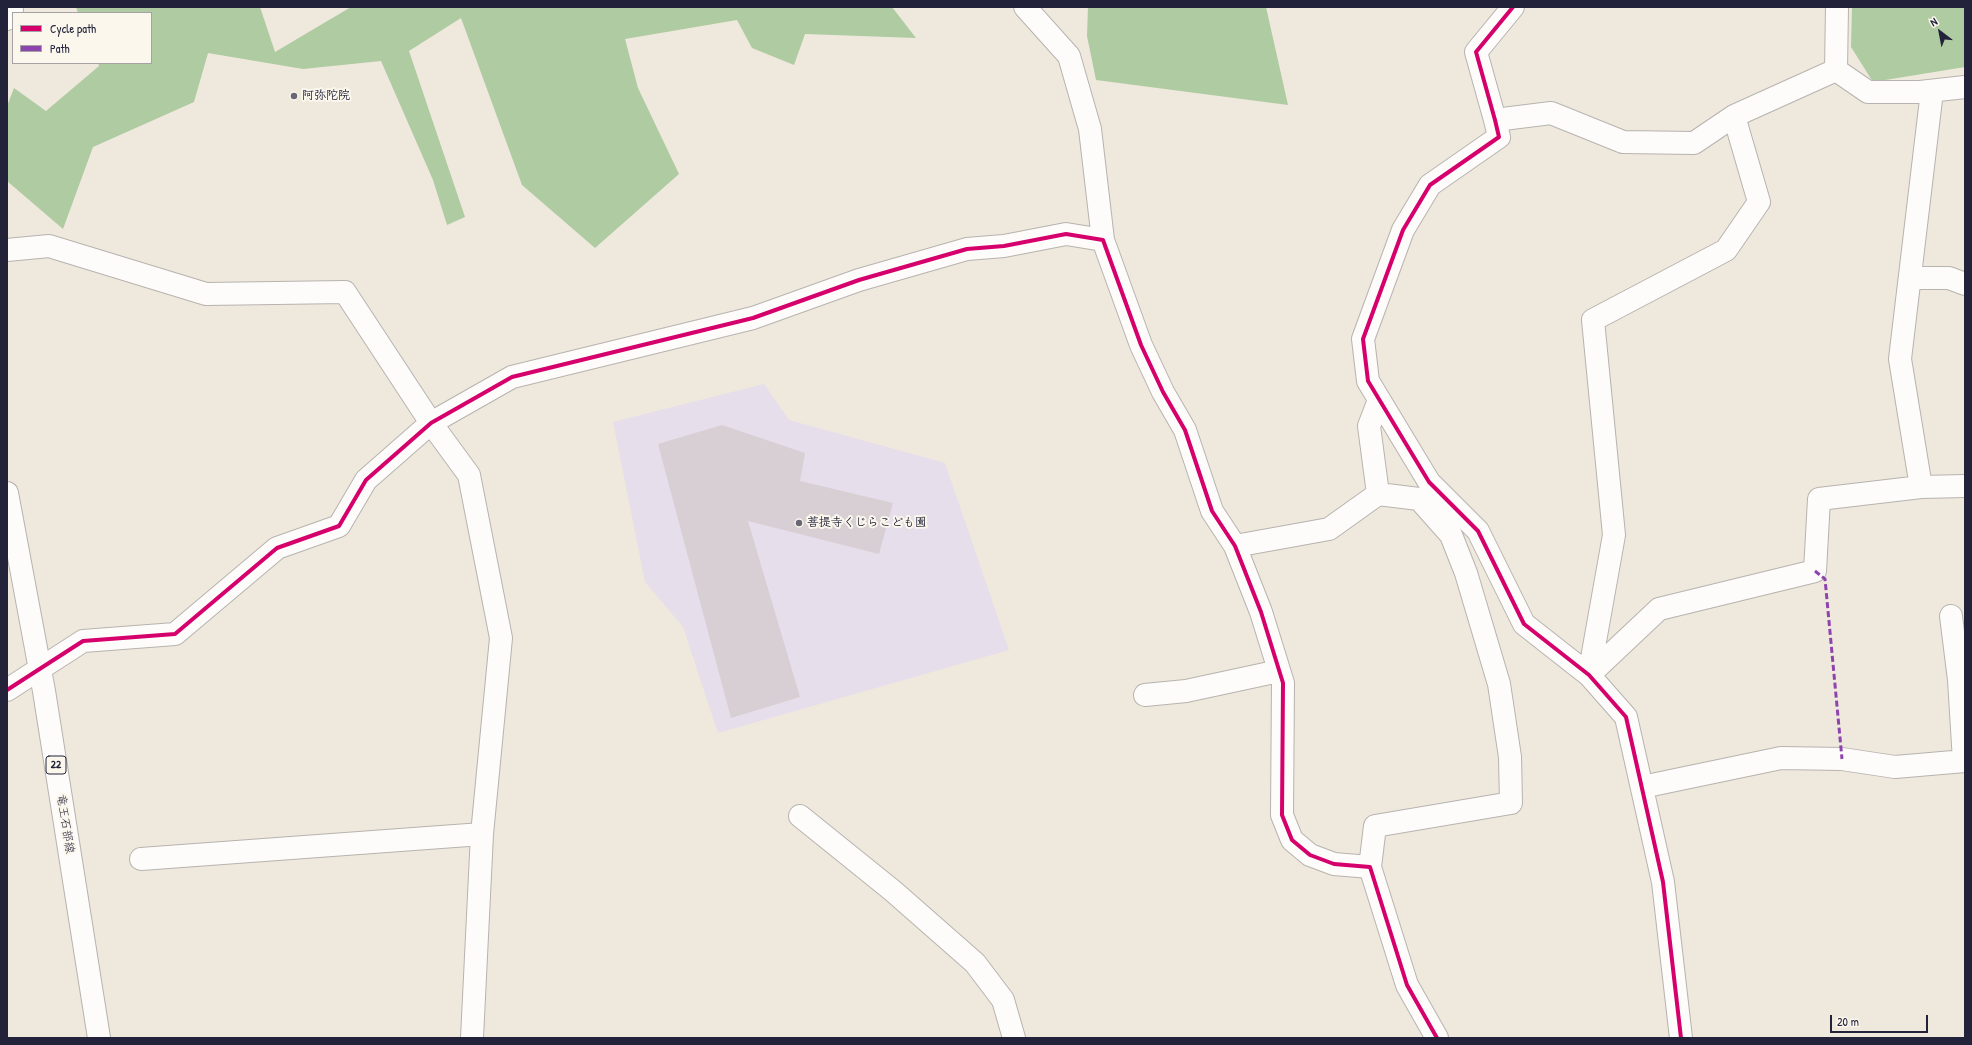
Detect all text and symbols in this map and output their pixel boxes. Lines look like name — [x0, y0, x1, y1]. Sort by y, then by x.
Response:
legend — [12, 12, 152, 64]
north arrow — [1920, 12, 1960, 52]
text: N — [1927, 14, 1940, 29]
text: Cycle path — [50, 20, 96, 37]
text: Path — [50, 40, 70, 57]
place label: 阿弥陀院 — [302, 89, 350, 103]
marker: 阿弥陀院 — [289, 91, 299, 101]
place label: 菩提寺くじらこども園 — [807, 516, 927, 530]
marker: 菩提寺くじらこども園 — [794, 518, 804, 528]
road number: 22 — [46, 756, 66, 774]
street label: 竜王石部線 — [53, 793, 77, 855]
scale bar — [1832, 1007, 1930, 1033]
text: 20 m — [1837, 1013, 1859, 1030]

